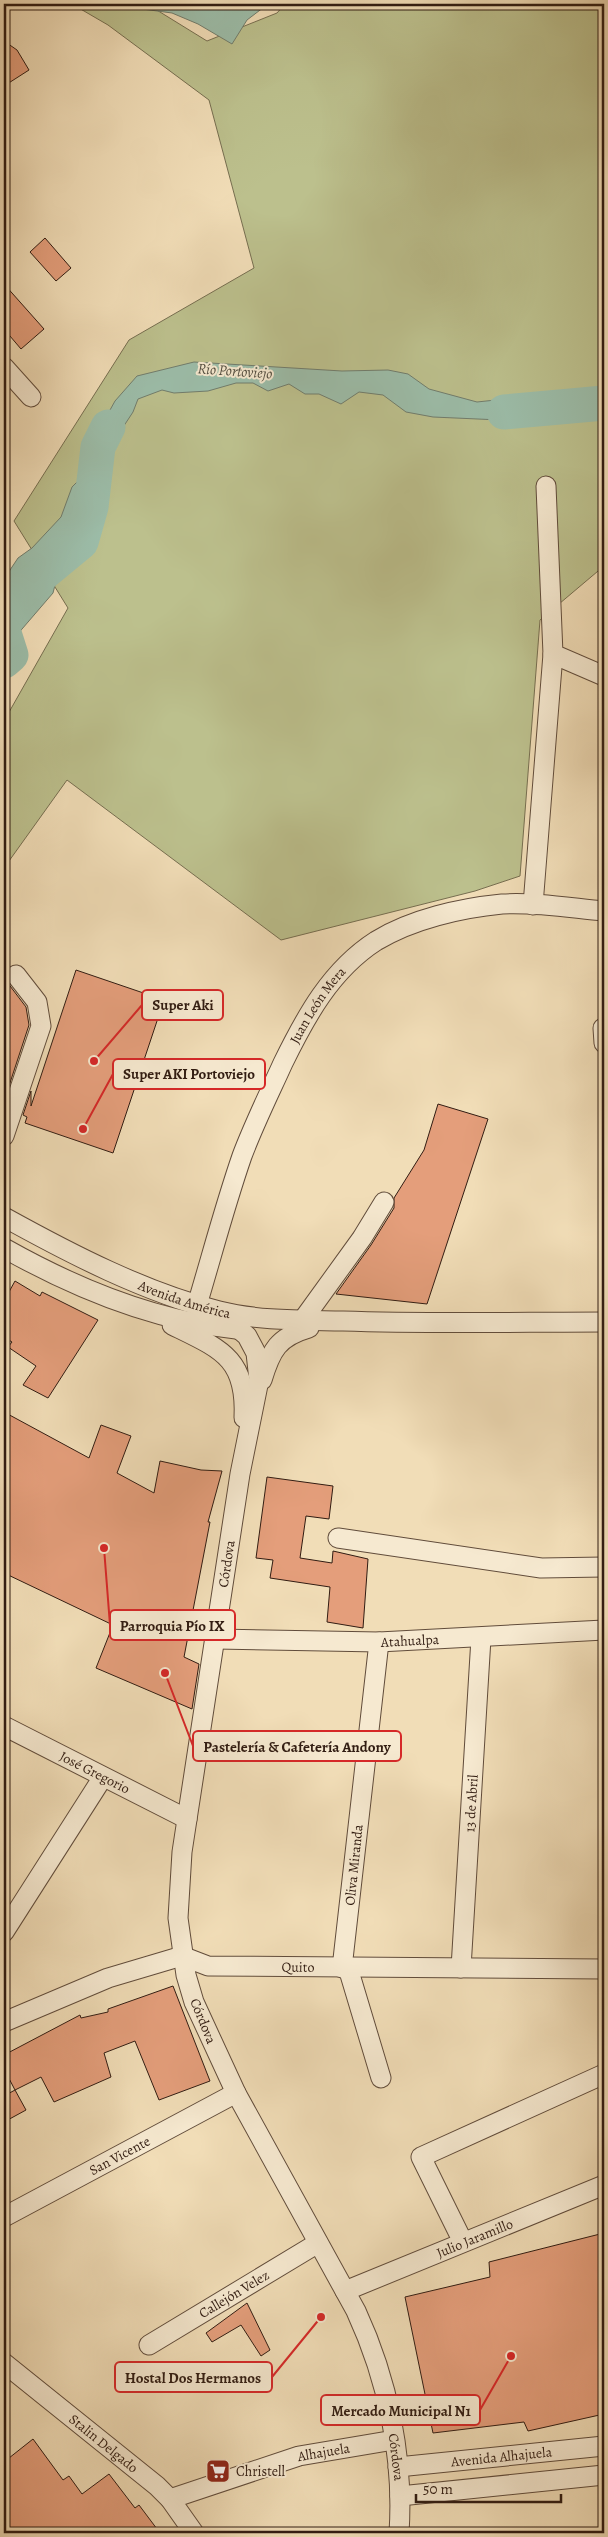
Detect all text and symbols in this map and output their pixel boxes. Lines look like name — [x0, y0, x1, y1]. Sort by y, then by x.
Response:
water label: Río Portoviejo — [197, 358, 273, 384]
street label: Juan León Mera — [285, 962, 350, 1047]
callout: Super Aki — [142, 990, 223, 1020]
text: Super Aki — [152, 995, 214, 1015]
callout: Super AKI Portoviejo — [113, 1059, 265, 1089]
text: Super AKI Portoviejo — [123, 1064, 255, 1084]
street label: Avenida América — [135, 1275, 233, 1323]
street label: Córdova — [213, 1538, 239, 1589]
callout: Parroquia Pío IX — [110, 1610, 235, 1640]
text: Parroquia Pío IX — [120, 1616, 225, 1636]
street label: Atahualpa — [379, 1629, 440, 1651]
callout: Pastelería & Cafetería Andony — [193, 1731, 401, 1761]
text: Pastelería & Cafetería Andony — [203, 1737, 392, 1757]
street label: José Gregorio — [57, 1746, 133, 1798]
street label: 13 de Abril — [460, 1773, 482, 1833]
street label: Oliva Miranda — [340, 1823, 368, 1907]
street label: Quito — [281, 1957, 315, 1976]
street label: Córdova — [185, 1995, 221, 2047]
street label: San Vicente — [86, 2131, 153, 2179]
street label: Julio Jaramillo — [434, 2214, 516, 2262]
street label: Callejón Velez — [195, 2265, 273, 2322]
callout: Hostal Dos Hermanos — [115, 2362, 272, 2392]
text: Hostal Dos Hermanos — [125, 2368, 261, 2388]
callout: Mercado Municipal N1 — [321, 2395, 480, 2425]
text: Mercado Municipal N1 — [331, 2401, 471, 2421]
street label: Stalin Delgado — [65, 2410, 142, 2477]
street label: Córdova — [384, 2432, 408, 2482]
street label: Alhajuela — [295, 2438, 352, 2466]
street label: Avenida Alhajuela — [449, 2442, 553, 2471]
supermarket icon: Christell — [205, 2458, 231, 2484]
place label: Christell — [236, 2462, 285, 2481]
scale bar — [416, 2472, 560, 2504]
text: 50 m — [423, 2479, 453, 2499]

